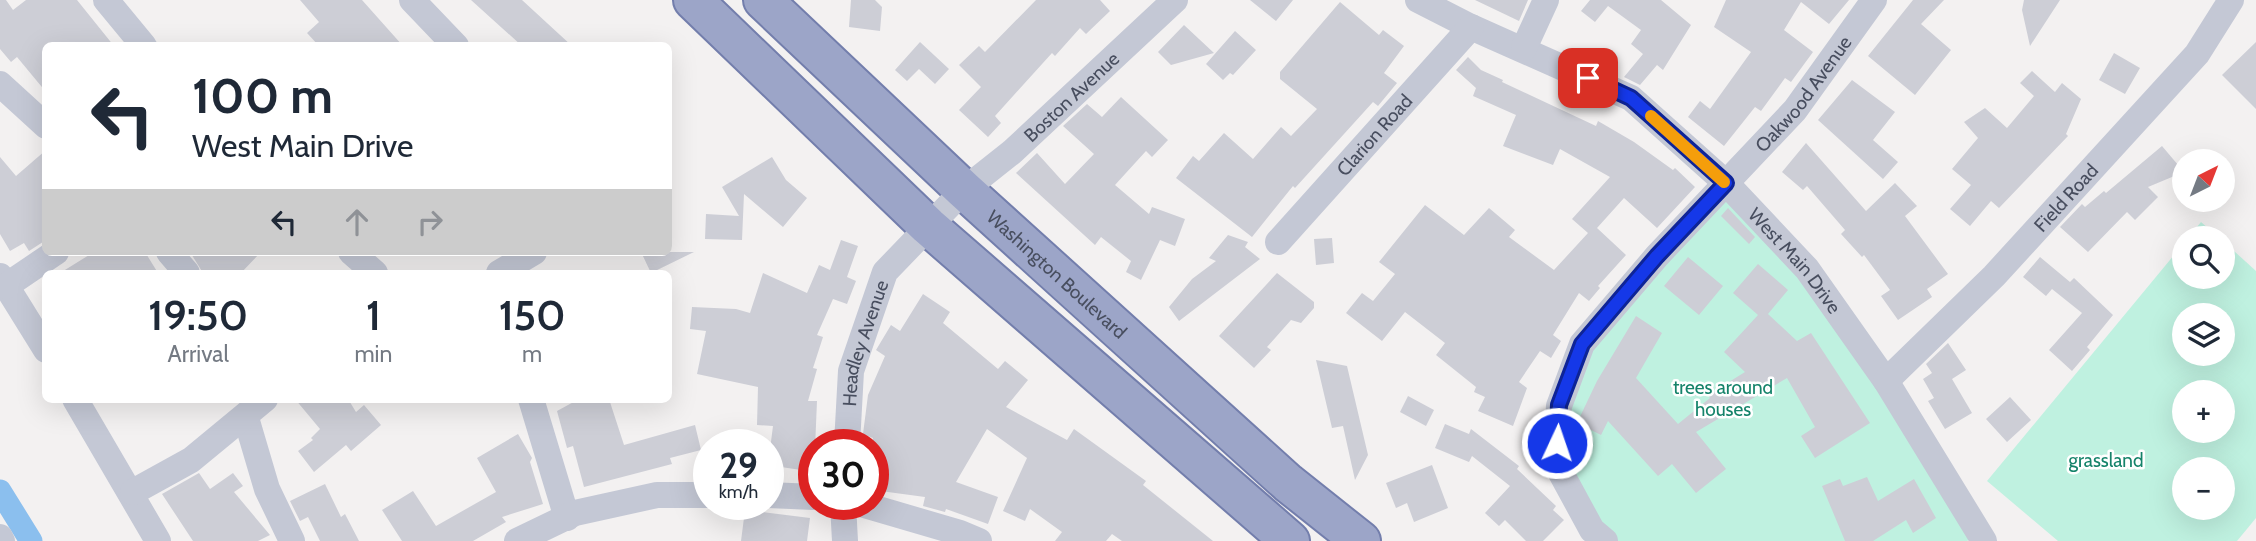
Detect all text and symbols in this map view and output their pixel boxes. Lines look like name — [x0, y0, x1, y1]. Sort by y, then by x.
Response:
street label: Oakwood Avenue — [1750, 31, 1856, 157]
street label: Boston Avenue — [1019, 47, 1124, 147]
pin — [1558, 48, 1618, 108]
icon: arrive — [1569, 59, 1607, 97]
text: 100 m — [192, 66, 333, 125]
icon: left — [77, 70, 168, 161]
street label: Clarion Road — [1332, 89, 1417, 180]
text: West Main Drive — [192, 126, 413, 165]
north arrow — [2172, 149, 2235, 212]
map controls — [2172, 149, 2235, 520]
street label: Field Road — [2029, 159, 2103, 236]
icon: left — [265, 203, 303, 241]
icon: ahead — [338, 203, 376, 241]
icon: right — [411, 203, 449, 241]
street label: West Main Drive — [1744, 203, 1846, 318]
street label: Washington Boulevard — [982, 205, 1132, 343]
button: search — [2172, 226, 2235, 289]
street label: Headley Avenue — [838, 277, 893, 407]
text: 19:50 — [148, 289, 248, 341]
text: 1 — [366, 289, 381, 341]
text: 150 — [499, 289, 566, 341]
button: layers — [2172, 303, 2235, 366]
text: Arrival — [168, 340, 229, 368]
text: min — [354, 340, 392, 368]
text: m — [522, 340, 542, 368]
park label: trees around houses — [1673, 376, 1773, 421]
button: + — [2172, 380, 2235, 443]
position arrow — [1520, 406, 1594, 480]
speed limit sign: 30 — [798, 429, 889, 520]
text: 29 — [719, 444, 758, 487]
park label: grassland — [2069, 449, 2143, 472]
button: − — [2172, 457, 2235, 520]
text: km/h — [719, 481, 758, 503]

